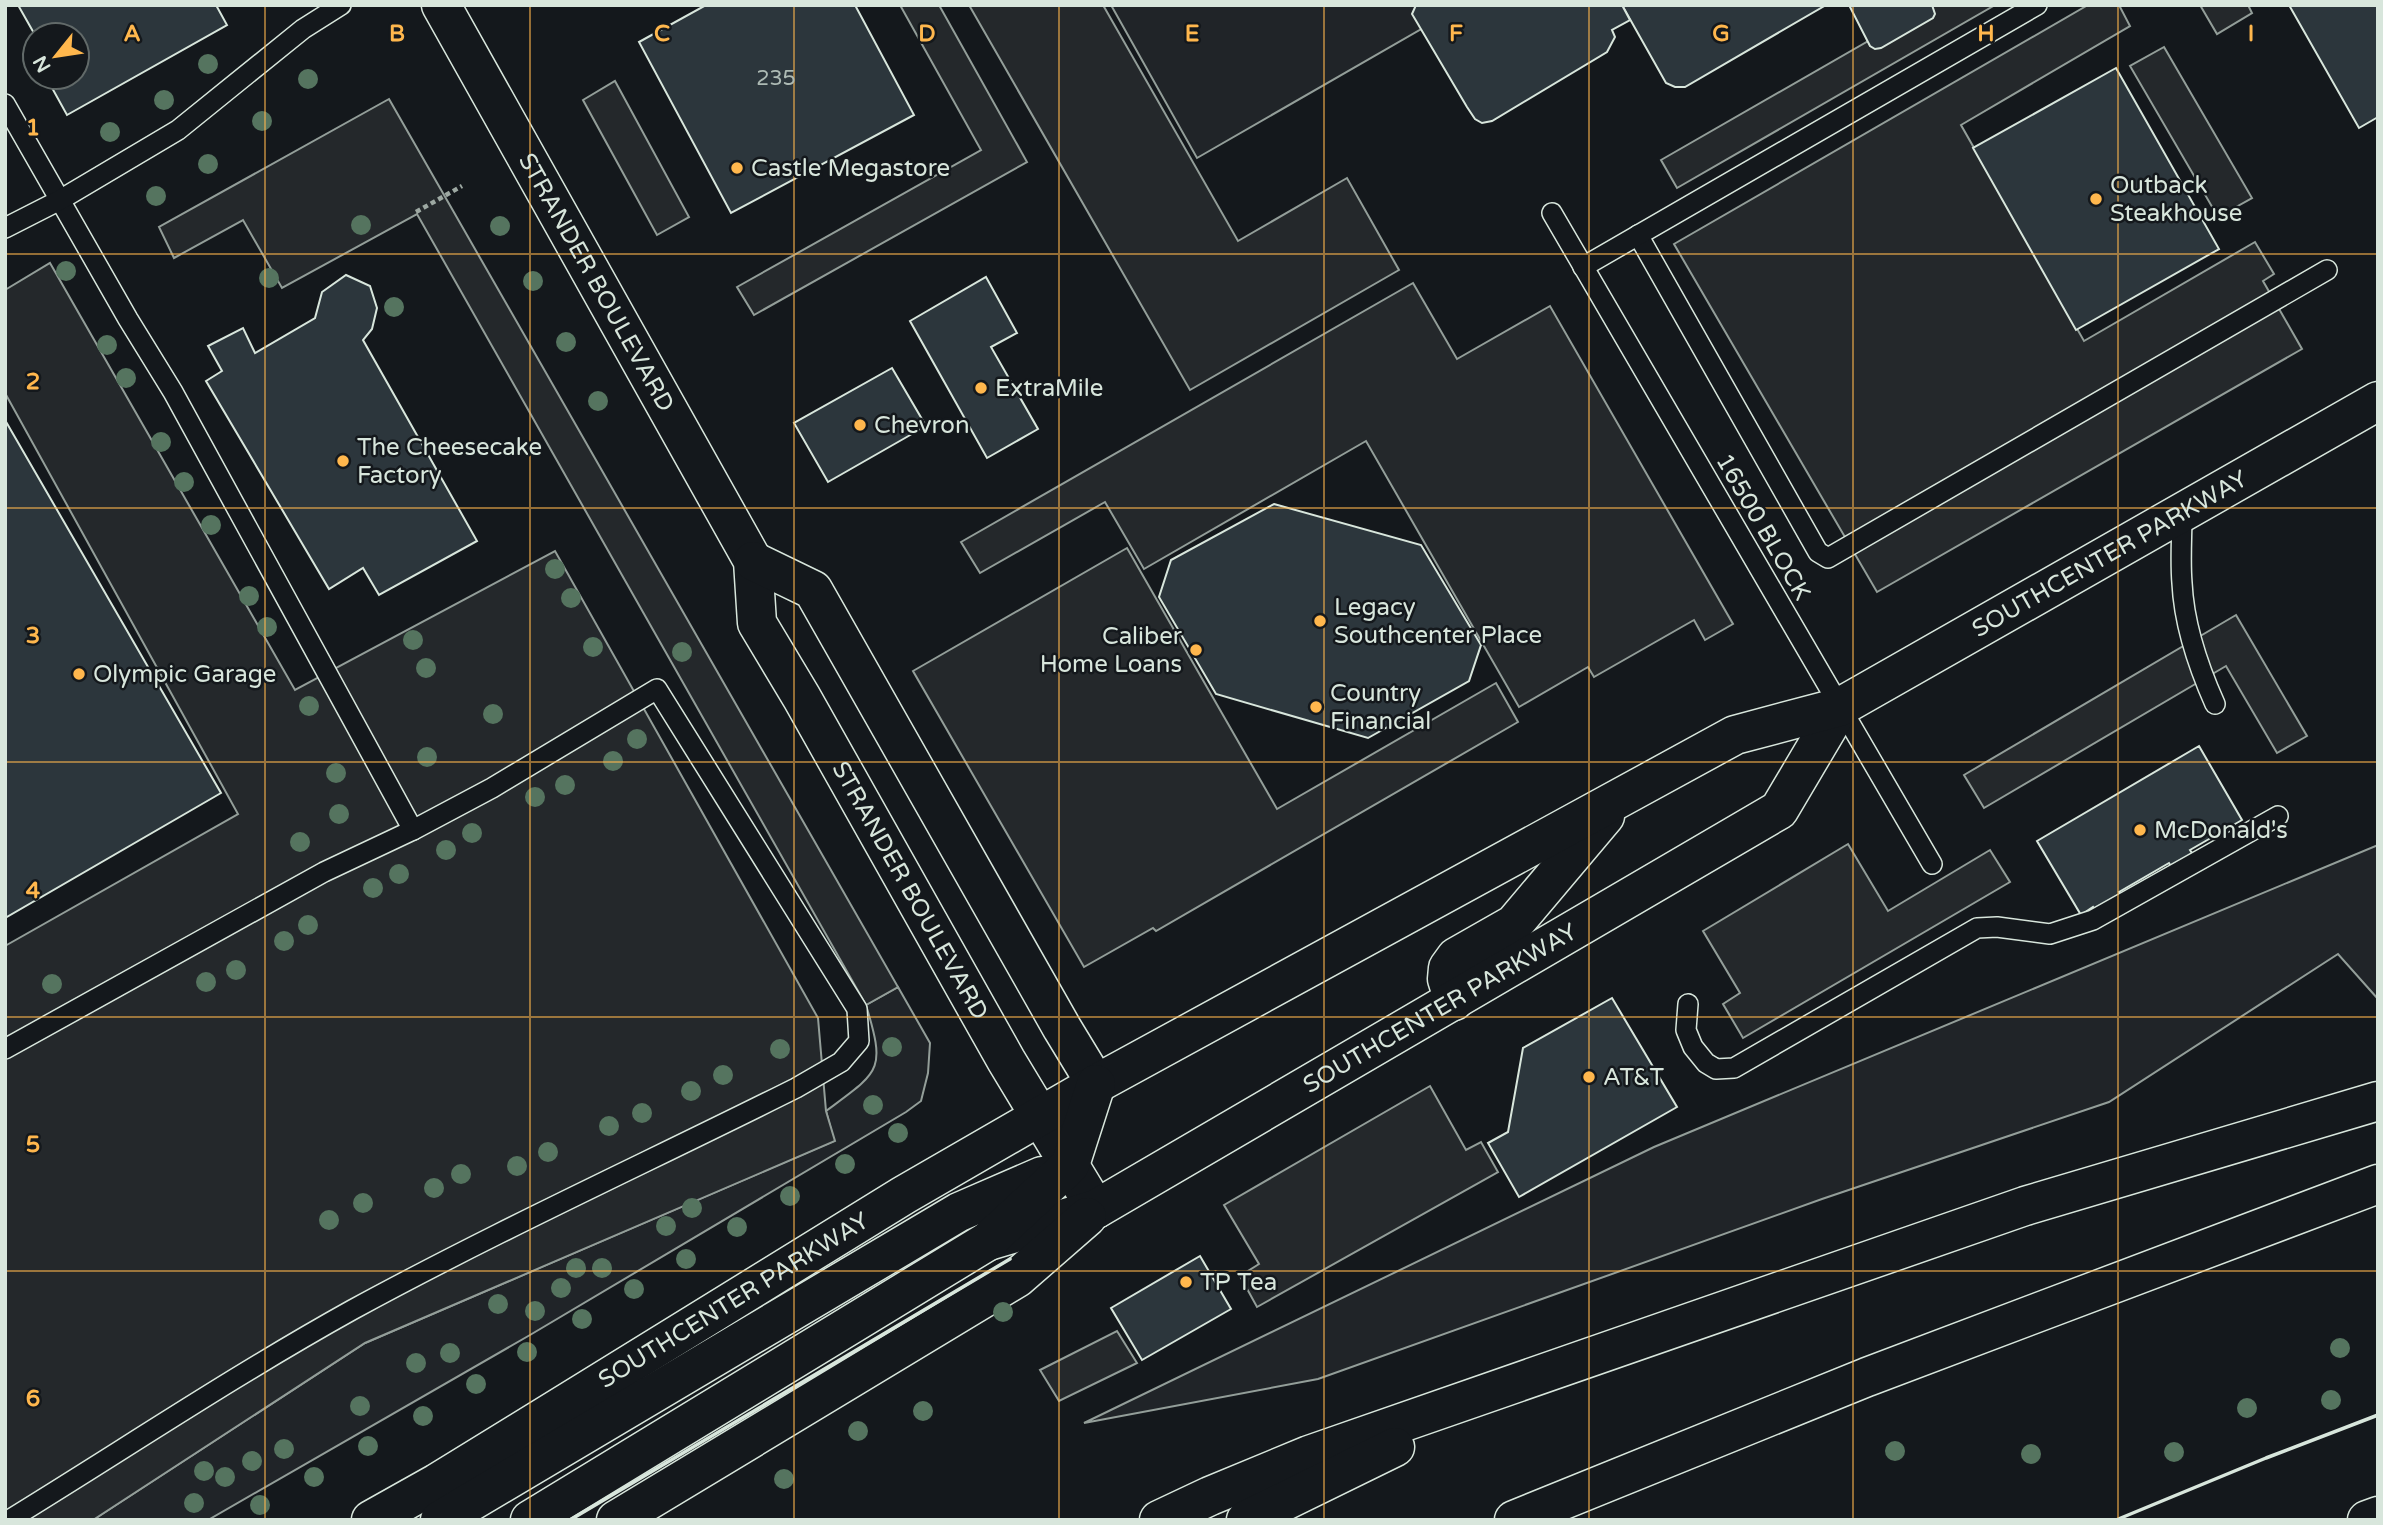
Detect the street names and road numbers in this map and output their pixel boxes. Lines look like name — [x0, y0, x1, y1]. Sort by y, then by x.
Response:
street label: STRANDER BOULEVARD — [513, 148, 681, 417]
street label: 16500 BLOCK — [1709, 449, 1817, 605]
street label: SOUTHCENTER PARKWAY — [1967, 464, 2252, 643]
street label: STRANDER BOULEVARD — [826, 756, 995, 1025]
street label: SOUTHCENTER PARKWAY — [1298, 917, 1582, 1099]
street label: SOUTHCENTER PARKWAY — [593, 1206, 874, 1394]

